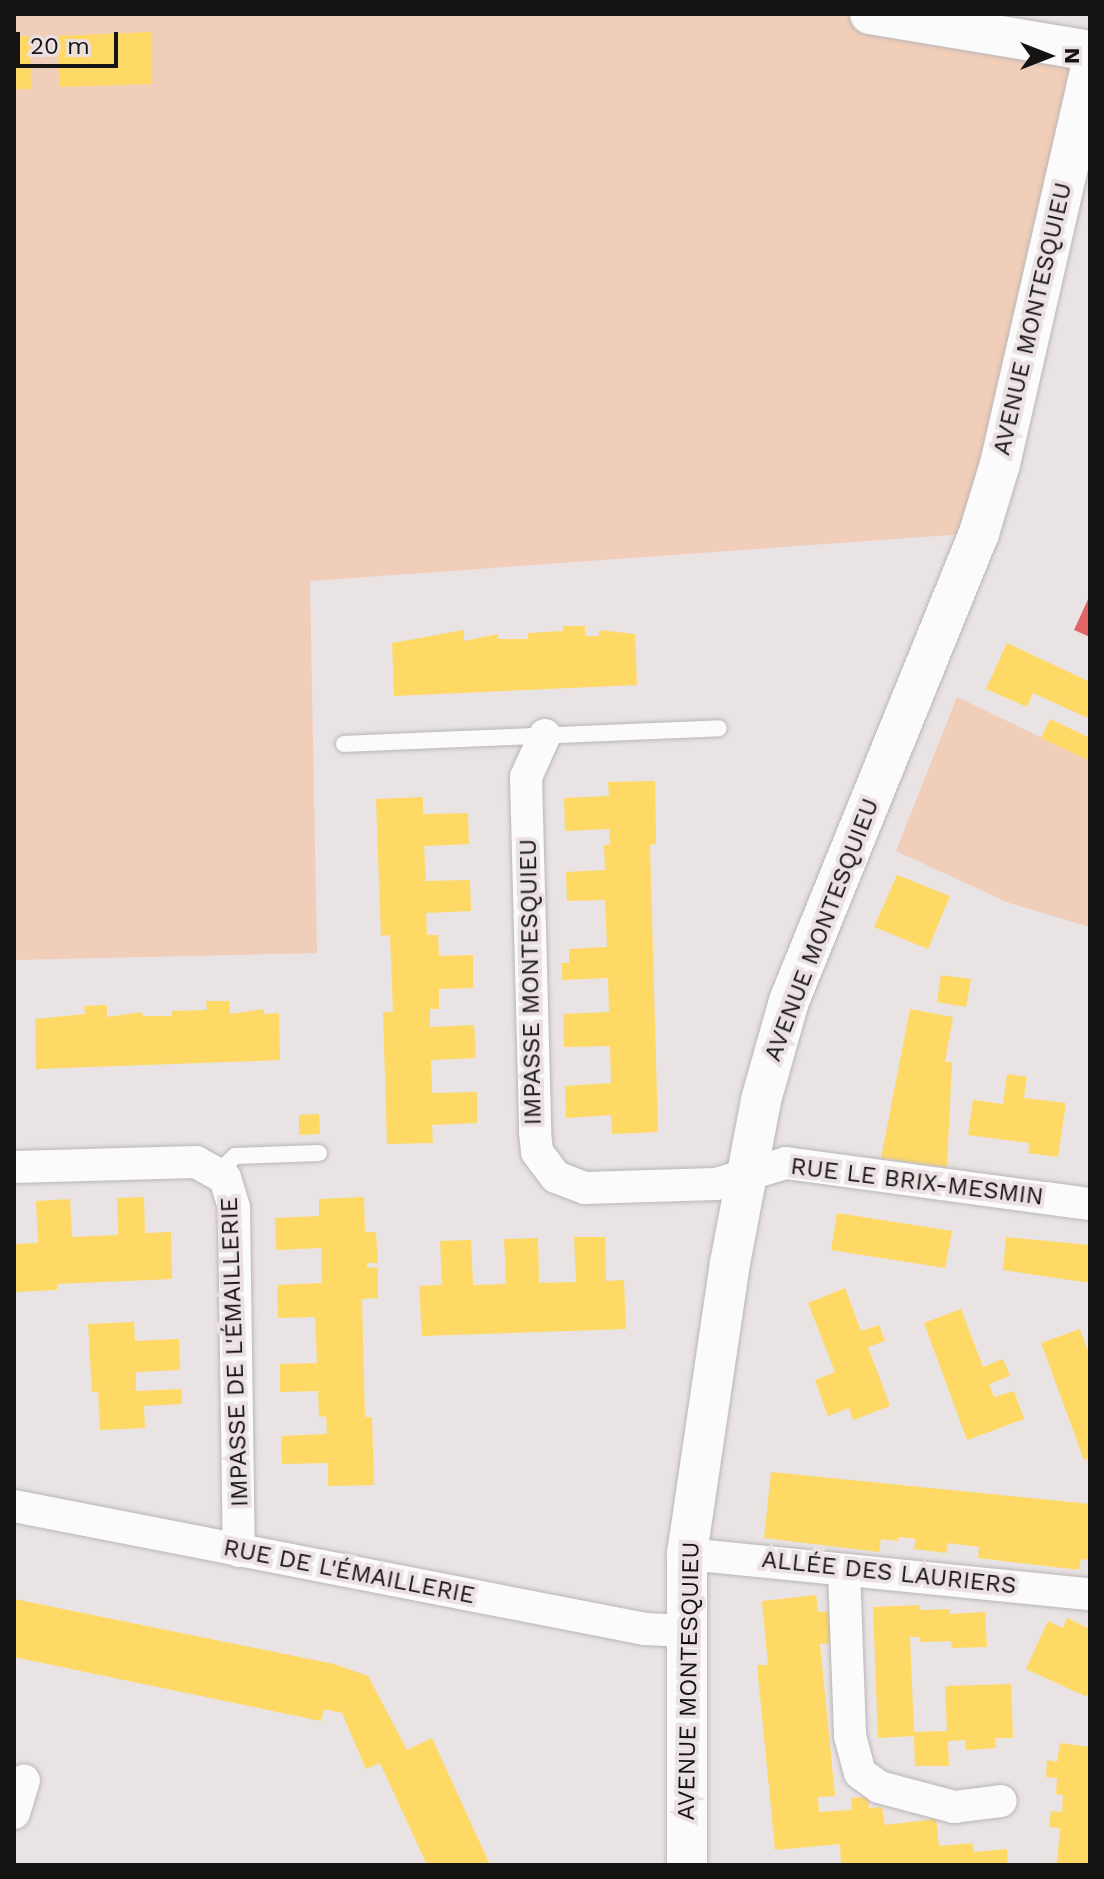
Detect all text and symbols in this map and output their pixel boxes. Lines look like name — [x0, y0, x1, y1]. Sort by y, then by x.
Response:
scale bar — [20, 16, 122, 66]
north arrow — [1008, 16, 1088, 96]
text: 20 m — [30, 32, 90, 60]
text: N — [1060, 48, 1085, 64]
street label: AVENUE MONTESQUIEU — [988, 180, 1078, 458]
street label: AVENUE MONTESQUIEU — [759, 795, 885, 1065]
street label: IMPASSE MONTESQUIEU — [514, 838, 548, 1126]
street label: RUE LE BRIX-MESMIN — [789, 1152, 1045, 1212]
street label: IMPASSE DE L'ÉMAILLERIE — [215, 1197, 255, 1507]
street label: RUE DE L'ÉMAILLERIE — [221, 1533, 477, 1611]
street label: AVENUE MONTESQUIEU — [672, 1541, 706, 1821]
street label: ALLÉE DES LAURIERS — [760, 1545, 1018, 1601]

